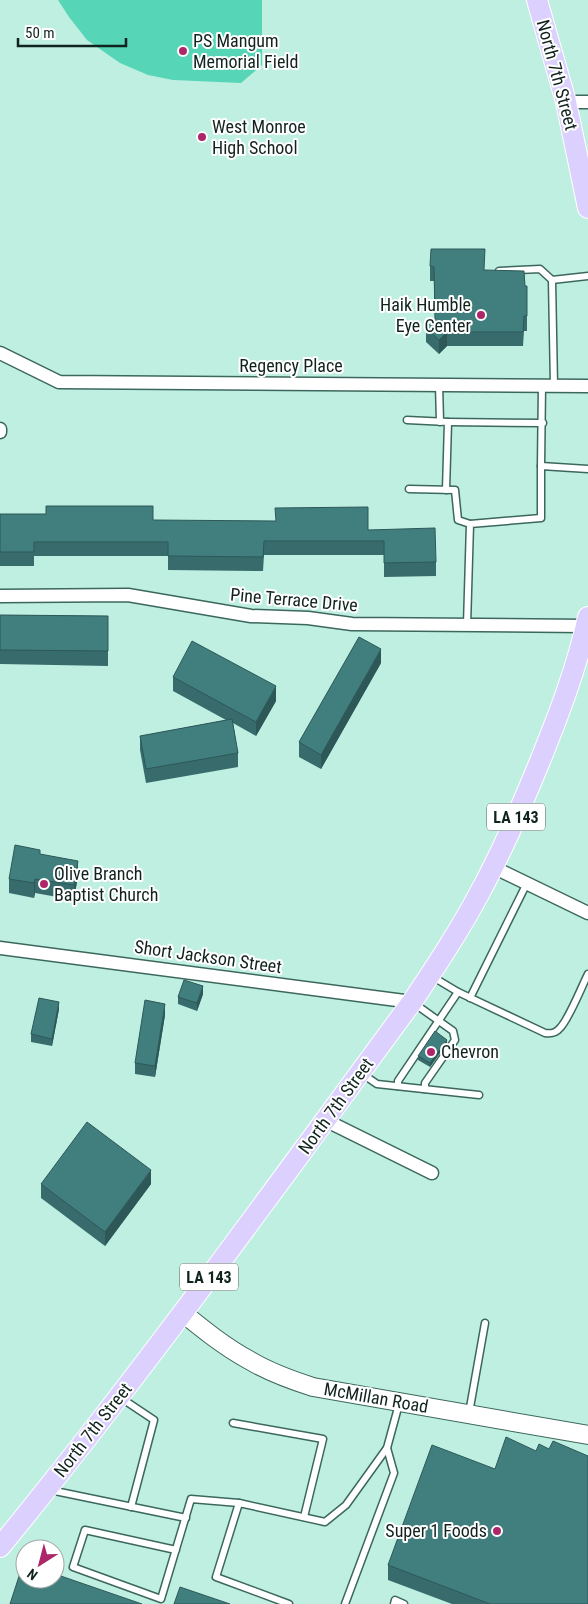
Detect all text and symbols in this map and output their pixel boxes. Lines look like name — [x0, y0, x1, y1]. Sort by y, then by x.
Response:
scale bar — [18, 15, 125, 47]
street label: North 7th Street — [533, 17, 582, 132]
text: 50 m — [25, 24, 55, 42]
place label: PS Mangum Memorial Field — [193, 30, 298, 72]
marker: PS Mangum Memorial Field — [177, 45, 189, 57]
place label: West Monroe High School — [212, 116, 306, 158]
marker: West Monroe High School — [196, 131, 208, 143]
place label: Haik Humble Eye Center — [380, 294, 472, 336]
marker: Haik Humble Eye Center — [475, 309, 487, 321]
street label: Regency Place — [239, 355, 343, 376]
street label: Pine Terrace Drive — [229, 583, 359, 616]
road number: LA 143 — [487, 804, 545, 830]
place label: Olive Branch Baptist Church — [54, 863, 158, 905]
marker: Olive Branch Baptist Church — [38, 878, 50, 890]
street label: Short Jackson Street — [133, 936, 283, 977]
place label: Chevron — [441, 1041, 499, 1062]
marker: Chevron — [425, 1046, 437, 1058]
street label: North 7th Street — [294, 1054, 377, 1158]
road number: LA 143 — [180, 1264, 238, 1290]
street label: McMillan Road — [322, 1378, 430, 1417]
street label: North 7th Street — [49, 1379, 136, 1481]
place label: Super 1 Foods — [385, 1520, 487, 1541]
marker: Super 1 Foods — [491, 1525, 503, 1537]
north arrow — [15, 1539, 65, 1589]
text: N — [24, 1566, 41, 1584]

